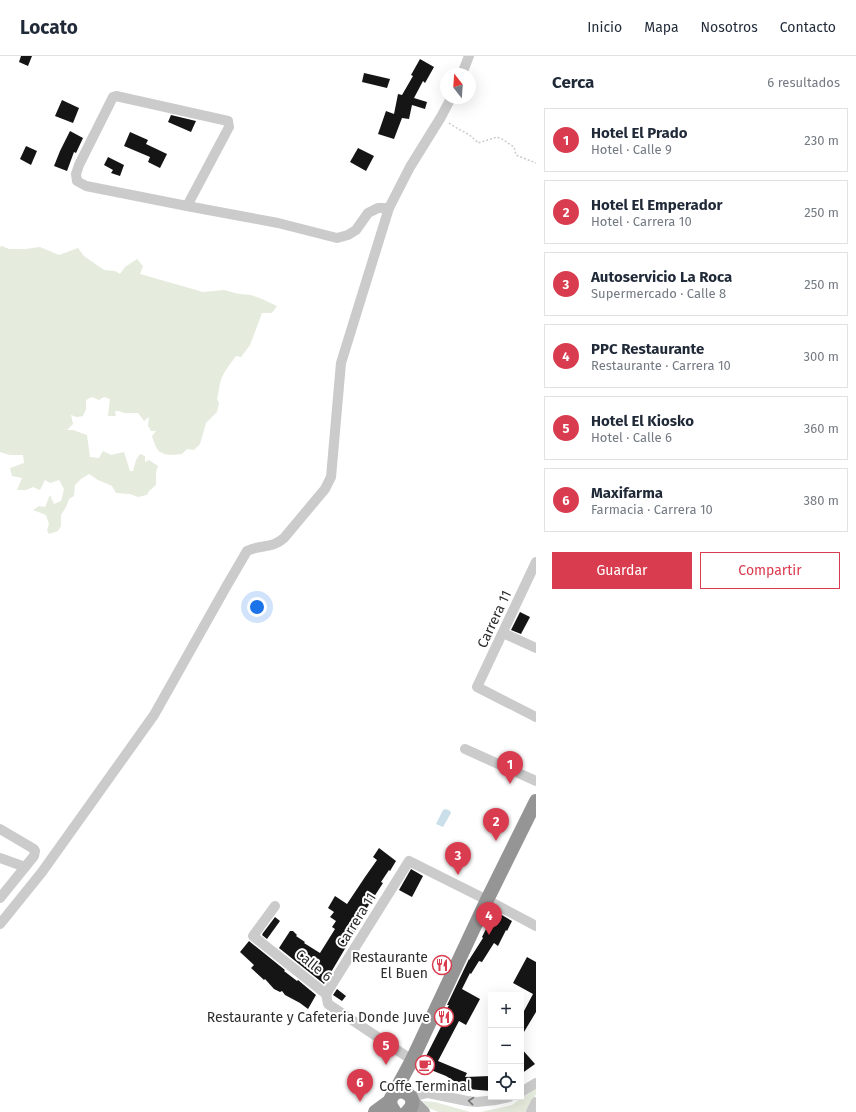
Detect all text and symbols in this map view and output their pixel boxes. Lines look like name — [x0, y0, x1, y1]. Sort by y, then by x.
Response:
text: Locato — [20, 16, 78, 39]
text: Inicio — [587, 19, 622, 36]
text: Mapa — [644, 19, 679, 36]
text: Nosotros — [701, 19, 758, 36]
text: Contacto — [780, 19, 836, 36]
north arrow — [440, 68, 476, 104]
text: Cerca — [552, 72, 594, 93]
text: 6 resultados — [767, 75, 840, 90]
text: Hotel El Prado — [591, 124, 688, 142]
text: 1 — [563, 133, 569, 148]
text: 230 m — [804, 133, 839, 148]
text: Hotel · Calle 9 — [591, 142, 672, 157]
text: Hotel El Emperador — [591, 196, 722, 214]
text: 2 — [563, 205, 569, 220]
text: 250 m — [804, 205, 839, 220]
text: Hotel · Carrera 10 — [591, 214, 692, 229]
text: Autoservicio La Roca — [591, 268, 732, 286]
text: 3 — [563, 277, 569, 292]
text: 250 m — [804, 277, 839, 292]
text: Supermercado · Calle 8 — [591, 286, 726, 301]
text: PPC Restaurante — [591, 340, 704, 358]
text: 4 — [562, 349, 570, 364]
text: 300 m — [803, 349, 839, 364]
text: Restaurante · Carrera 10 — [591, 358, 731, 373]
text: Hotel El Kiosko — [591, 412, 694, 430]
text: 5 — [563, 421, 569, 436]
text: 360 m — [804, 421, 839, 436]
text: Hotel · Calle 6 — [591, 430, 672, 445]
text: Maxifarma — [591, 484, 663, 502]
text: 6 — [562, 493, 570, 508]
text: 380 m — [804, 493, 839, 508]
text: Farmacia · Carrera 10 — [591, 502, 713, 517]
button: Guardar — [552, 552, 692, 589]
button: Compartir — [700, 552, 840, 589]
street label: Carrera 11 — [474, 588, 515, 651]
your location — [247, 597, 267, 617]
pin: 1 — [497, 751, 523, 784]
pin: 2 — [483, 808, 509, 841]
pin: 3 — [445, 842, 471, 875]
street label: Carrera 11 — [333, 890, 380, 951]
pin: 4 — [476, 902, 502, 935]
street label: Calle 6 — [292, 946, 335, 985]
place label: Restaurante El Buen — [352, 949, 428, 982]
restaurant icon: Restaurante El Buen — [431, 954, 453, 976]
map controls — [488, 992, 524, 1100]
button: + — [488, 992, 524, 1028]
restaurant icon: Restaurante y Cafeteria Donde Juve — [433, 1006, 455, 1028]
place label: Restaurante y Cafeteria Donde Juve — [207, 1009, 430, 1026]
button: − — [488, 1028, 524, 1064]
pin: 5 — [373, 1032, 399, 1065]
cafe icon: Coffe Terminal — [414, 1054, 436, 1076]
button: locate — [488, 1064, 524, 1100]
pin: 6 — [347, 1069, 373, 1102]
place label: Coffe Terminal — [379, 1078, 471, 1095]
one-way arrow — [468, 1097, 474, 1106]

